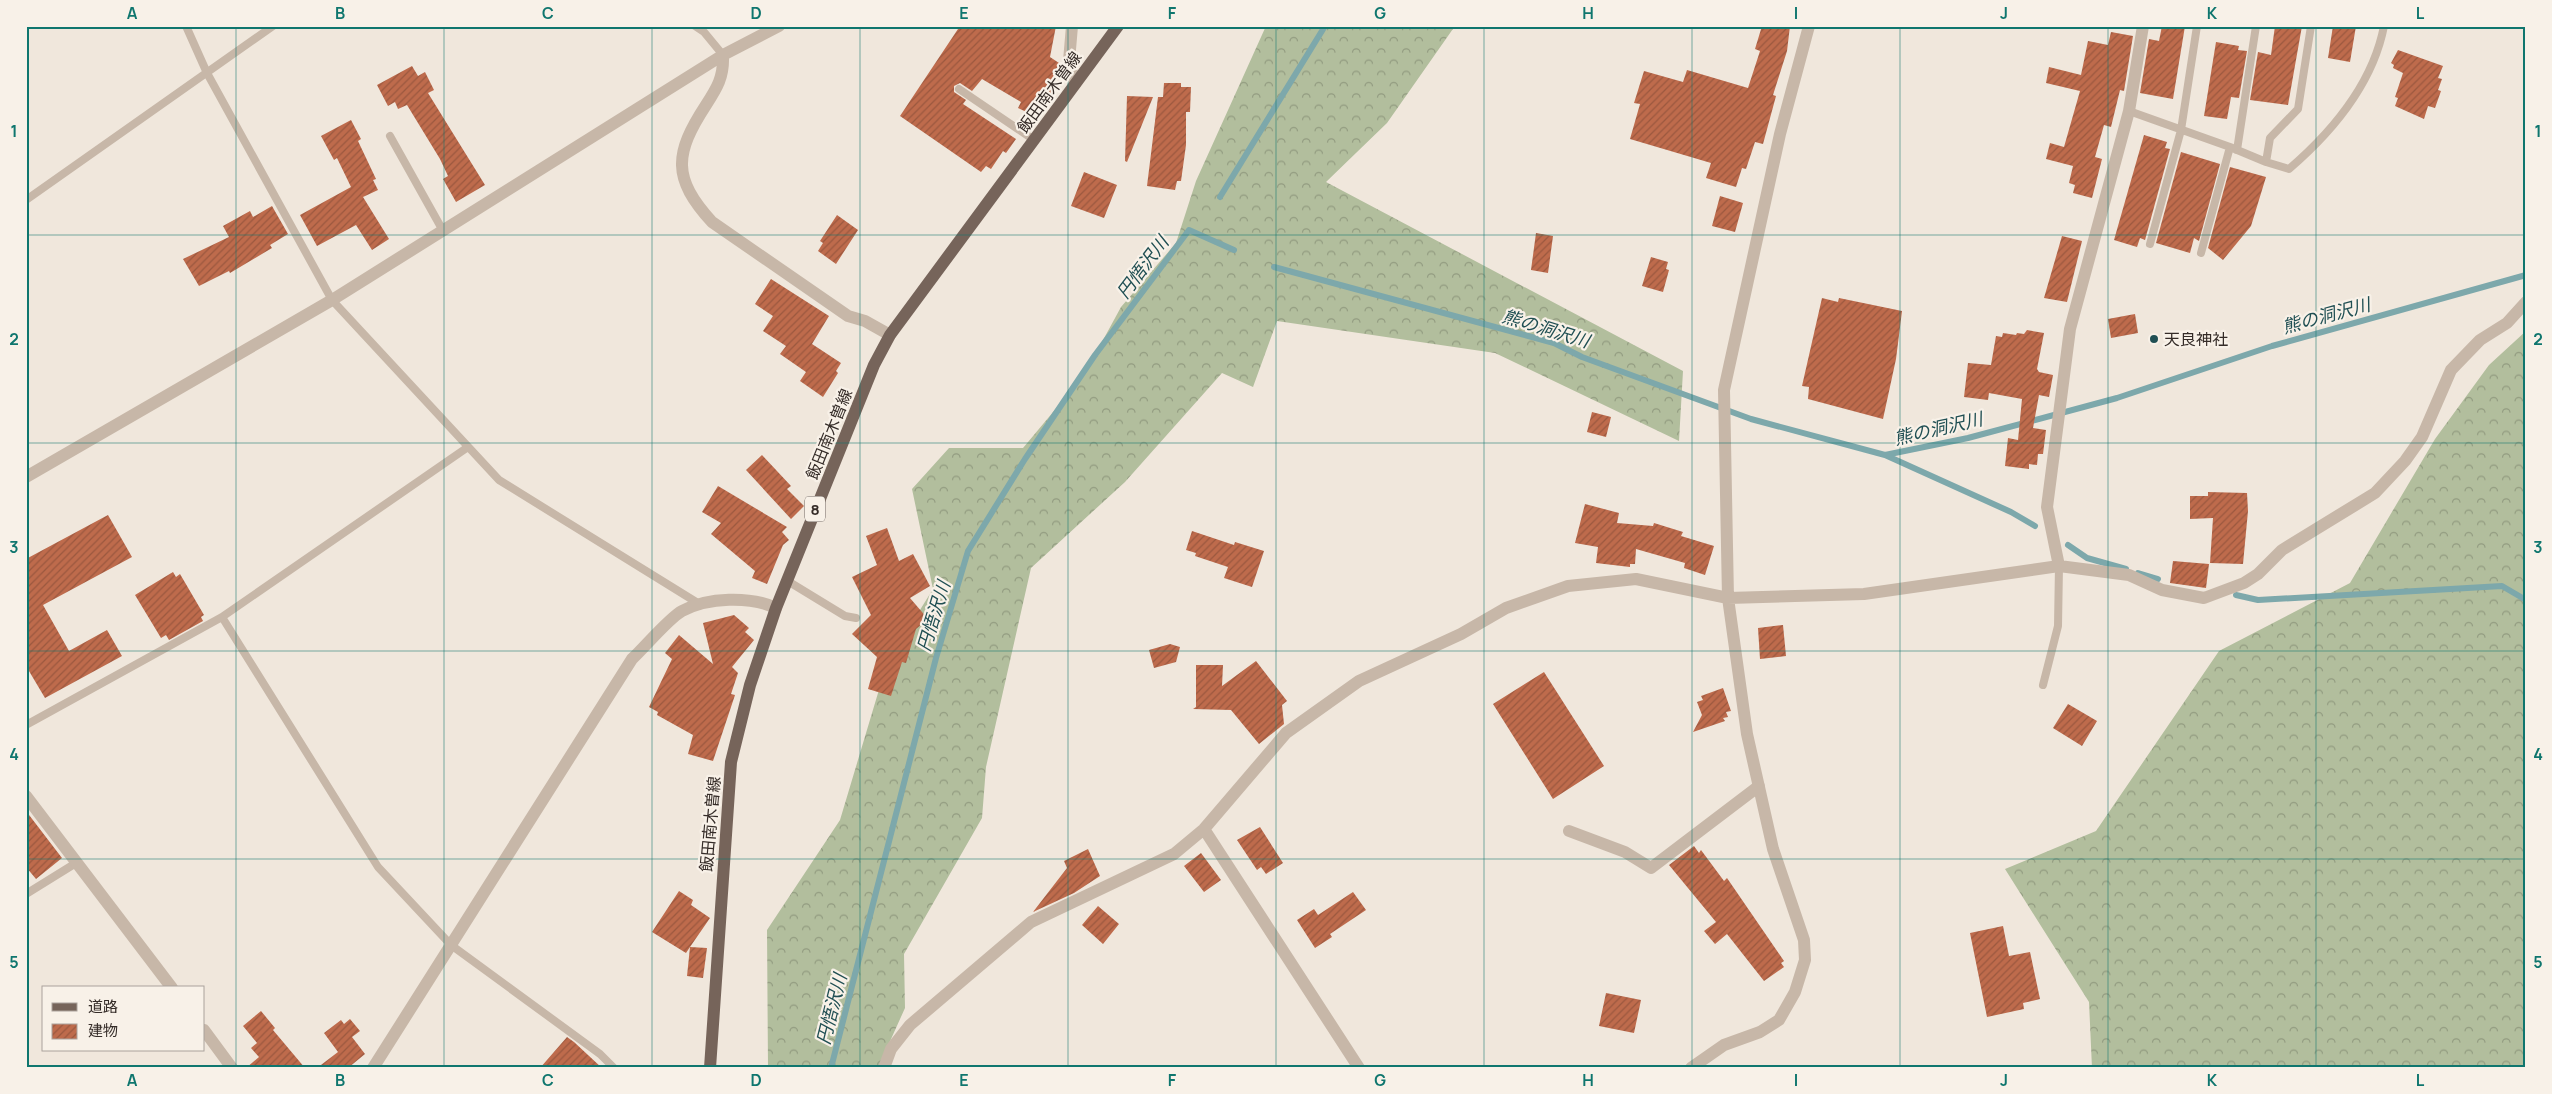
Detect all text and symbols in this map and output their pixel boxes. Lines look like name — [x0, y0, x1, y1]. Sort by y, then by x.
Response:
text: A — [127, 2, 138, 24]
text: B — [335, 2, 345, 24]
text: C — [542, 2, 554, 24]
text: D — [750, 2, 762, 24]
text: E — [959, 2, 969, 24]
text: F — [1168, 2, 1177, 24]
text: G — [1374, 2, 1386, 24]
text: H — [1582, 2, 1594, 24]
text: I — [1794, 2, 1798, 24]
text: J — [2000, 2, 2008, 24]
text: K — [2207, 2, 2218, 24]
text: L — [2416, 2, 2425, 24]
street label: 飯田南木曽線 — [1012, 47, 1086, 137]
text: 1 — [10, 120, 18, 142]
text: 1 — [2534, 120, 2542, 142]
water label: 円悟沢川 — [1111, 229, 1174, 303]
water label: 熊の洞沢川 — [2279, 291, 2375, 338]
water label: 熊の洞沢川 — [1499, 303, 1594, 353]
text: 2 — [9, 328, 19, 350]
place label: 天良神社 — [2164, 328, 2228, 350]
text: 2 — [2533, 328, 2543, 350]
marker: 天良神社 — [2148, 333, 2160, 345]
street label: 飯田南木曽線 — [801, 385, 857, 483]
water label: 熊の洞沢川 — [1891, 406, 1986, 450]
road number: 8 — [805, 496, 825, 522]
text: 3 — [9, 536, 19, 558]
text: 3 — [2533, 536, 2543, 558]
water label: 円悟沢川 — [911, 576, 956, 654]
text: 4 — [9, 743, 19, 765]
text: 4 — [2533, 743, 2543, 765]
street label: 飯田南木曽線 — [695, 775, 725, 873]
text: 5 — [9, 951, 19, 973]
text: 5 — [2533, 951, 2543, 973]
water label: 円悟沢川 — [811, 969, 852, 1047]
legend — [42, 986, 205, 1052]
text: 道路 — [88, 996, 118, 1017]
text: 建物 — [88, 1020, 118, 1041]
text: A — [127, 1069, 138, 1091]
text: B — [335, 1069, 345, 1091]
text: C — [542, 1069, 554, 1091]
text: D — [750, 1069, 762, 1091]
text: E — [959, 1069, 969, 1091]
text: F — [1168, 1069, 1177, 1091]
text: G — [1374, 1069, 1386, 1091]
text: H — [1582, 1069, 1594, 1091]
text: I — [1794, 1069, 1798, 1091]
text: J — [2000, 1069, 2008, 1091]
text: K — [2207, 1069, 2218, 1091]
text: L — [2416, 1069, 2425, 1091]

